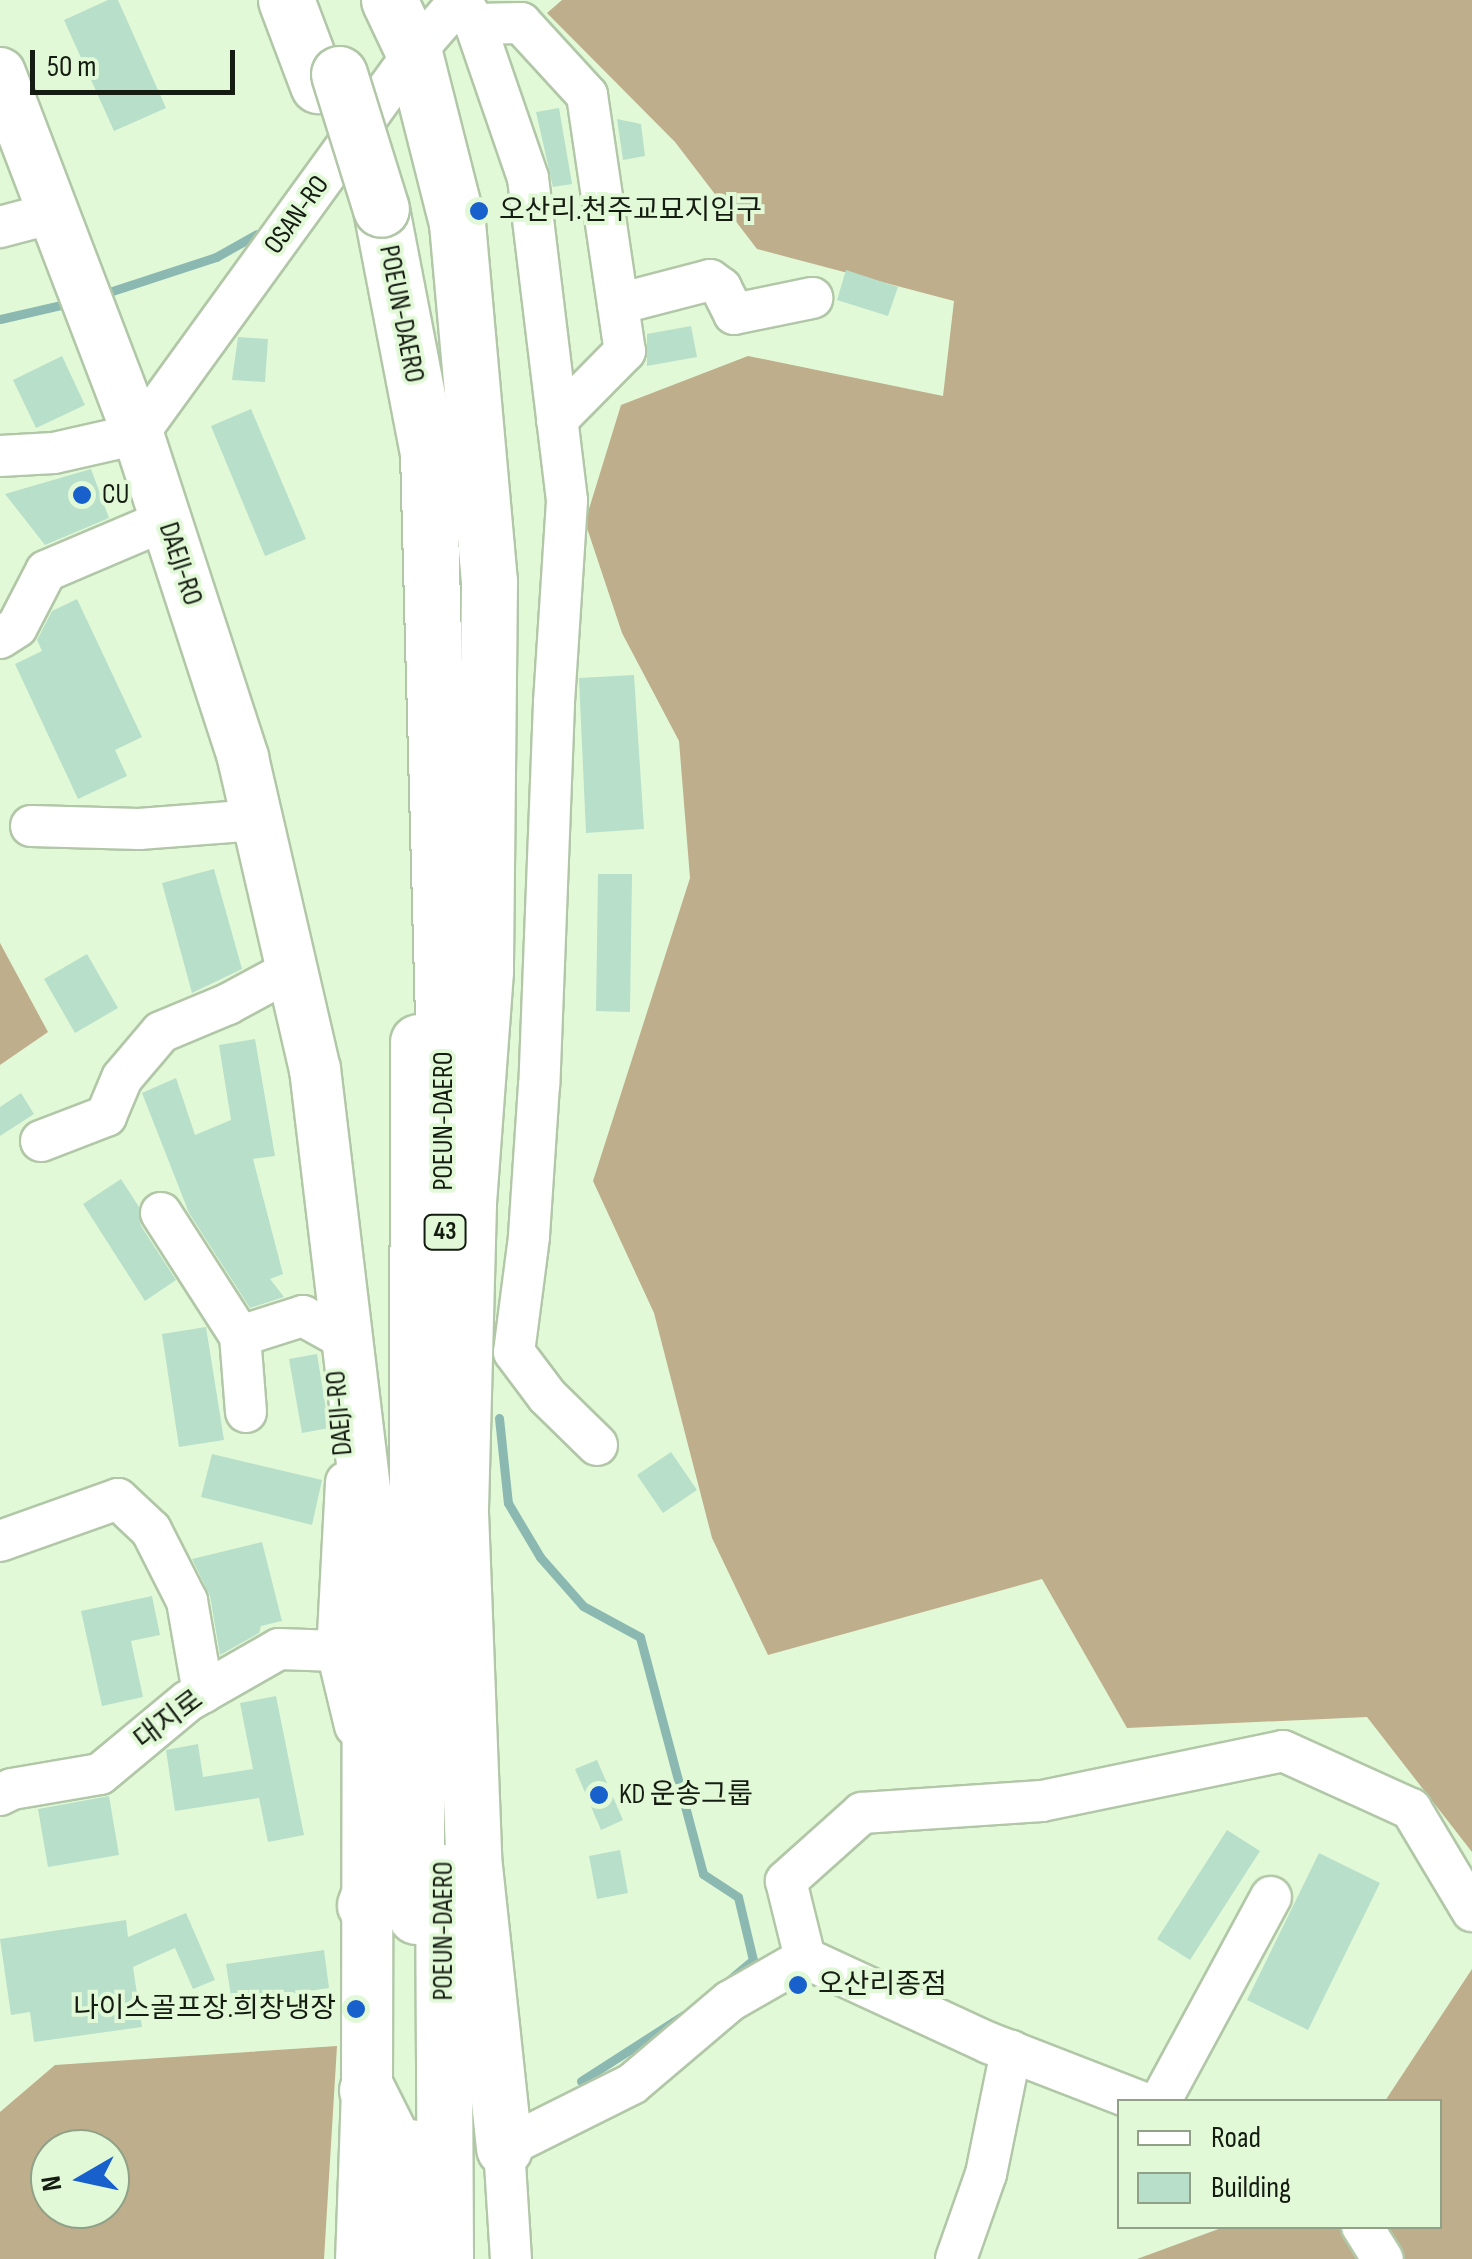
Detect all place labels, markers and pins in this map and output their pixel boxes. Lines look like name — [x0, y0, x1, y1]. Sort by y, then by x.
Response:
place label: 오산리.천주교묘지입구 — [499, 194, 762, 228]
marker: 오산리.천주교묘지입구 — [468, 200, 490, 222]
place label: CU — [102, 478, 129, 512]
marker: CU — [71, 484, 93, 506]
place label: KD 운송그룹 — [619, 1778, 753, 1812]
marker: KD 운송그룹 — [588, 1784, 610, 1806]
place label: 오산리종점 — [818, 1968, 947, 2002]
marker: 오산리종점 — [787, 1974, 809, 1996]
place label: 나이스골프장.희창냉장 — [73, 1992, 336, 2026]
marker: 나이스골프장.희창냉장 — [345, 1998, 367, 2020]

